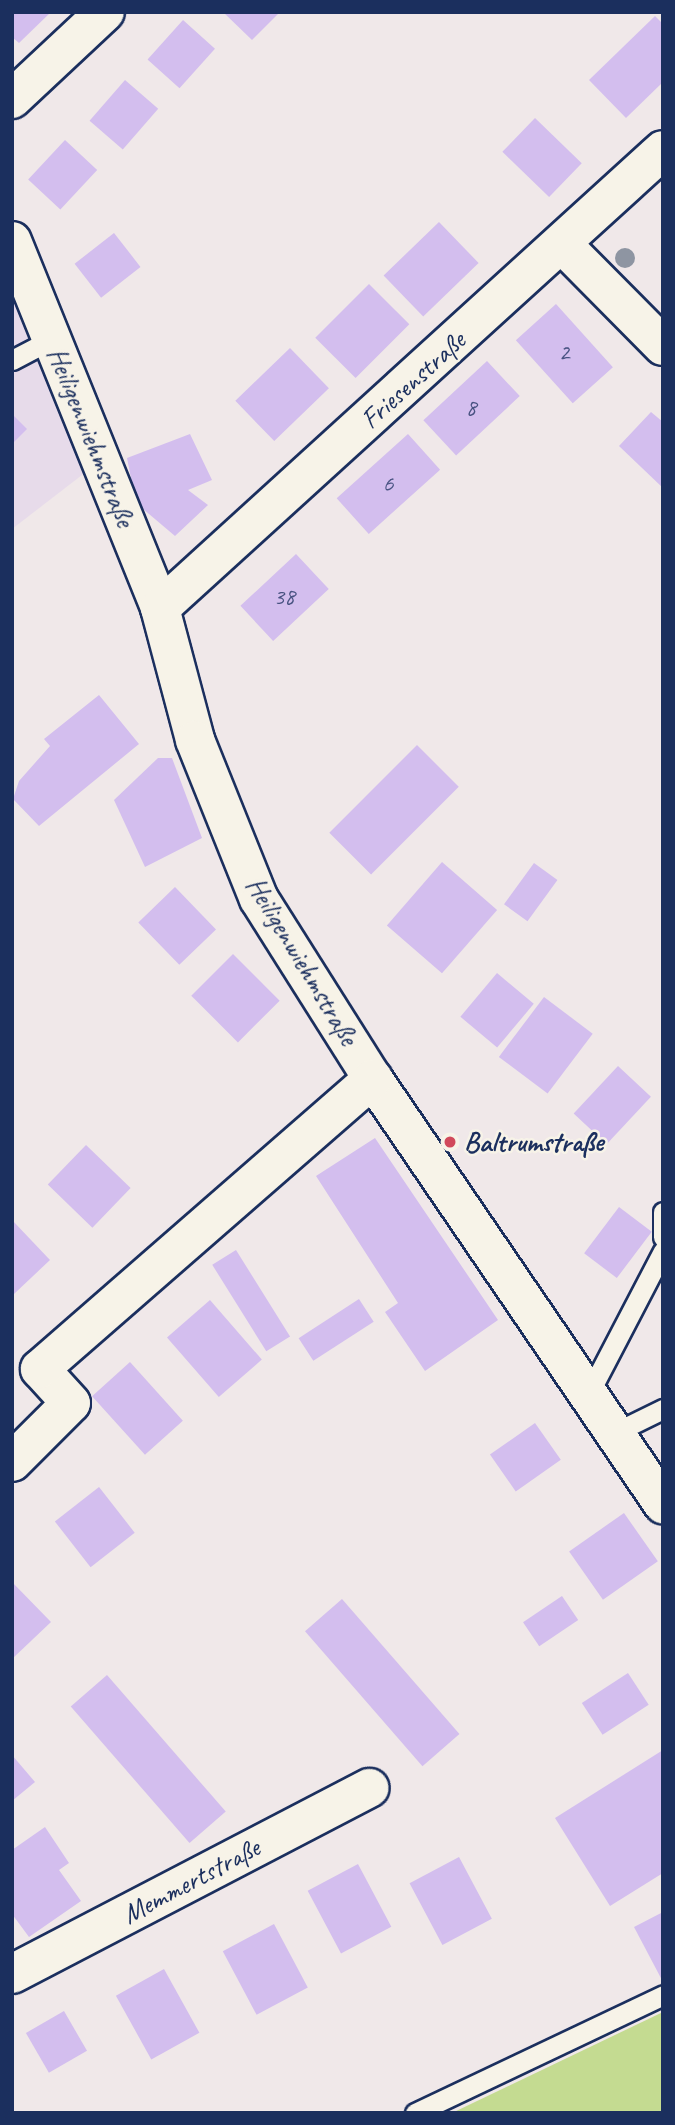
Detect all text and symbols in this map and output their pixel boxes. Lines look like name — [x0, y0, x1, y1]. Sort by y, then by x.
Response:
street label: Friesenstraße — [354, 324, 472, 436]
house number: 2 — [559, 339, 569, 367]
street label: Heiligenwiehmstraße — [40, 342, 142, 532]
house number: 8 — [466, 394, 476, 422]
house number: 6 — [383, 470, 393, 498]
house number: 38 — [273, 583, 295, 611]
street label: Heiligenwiehmstraße — [239, 871, 365, 1051]
place label: Baltrumstraße — [464, 1125, 603, 1159]
marker: Baltrumstraße — [442, 1134, 458, 1150]
street label: Memmertstraße — [116, 1831, 266, 1931]

